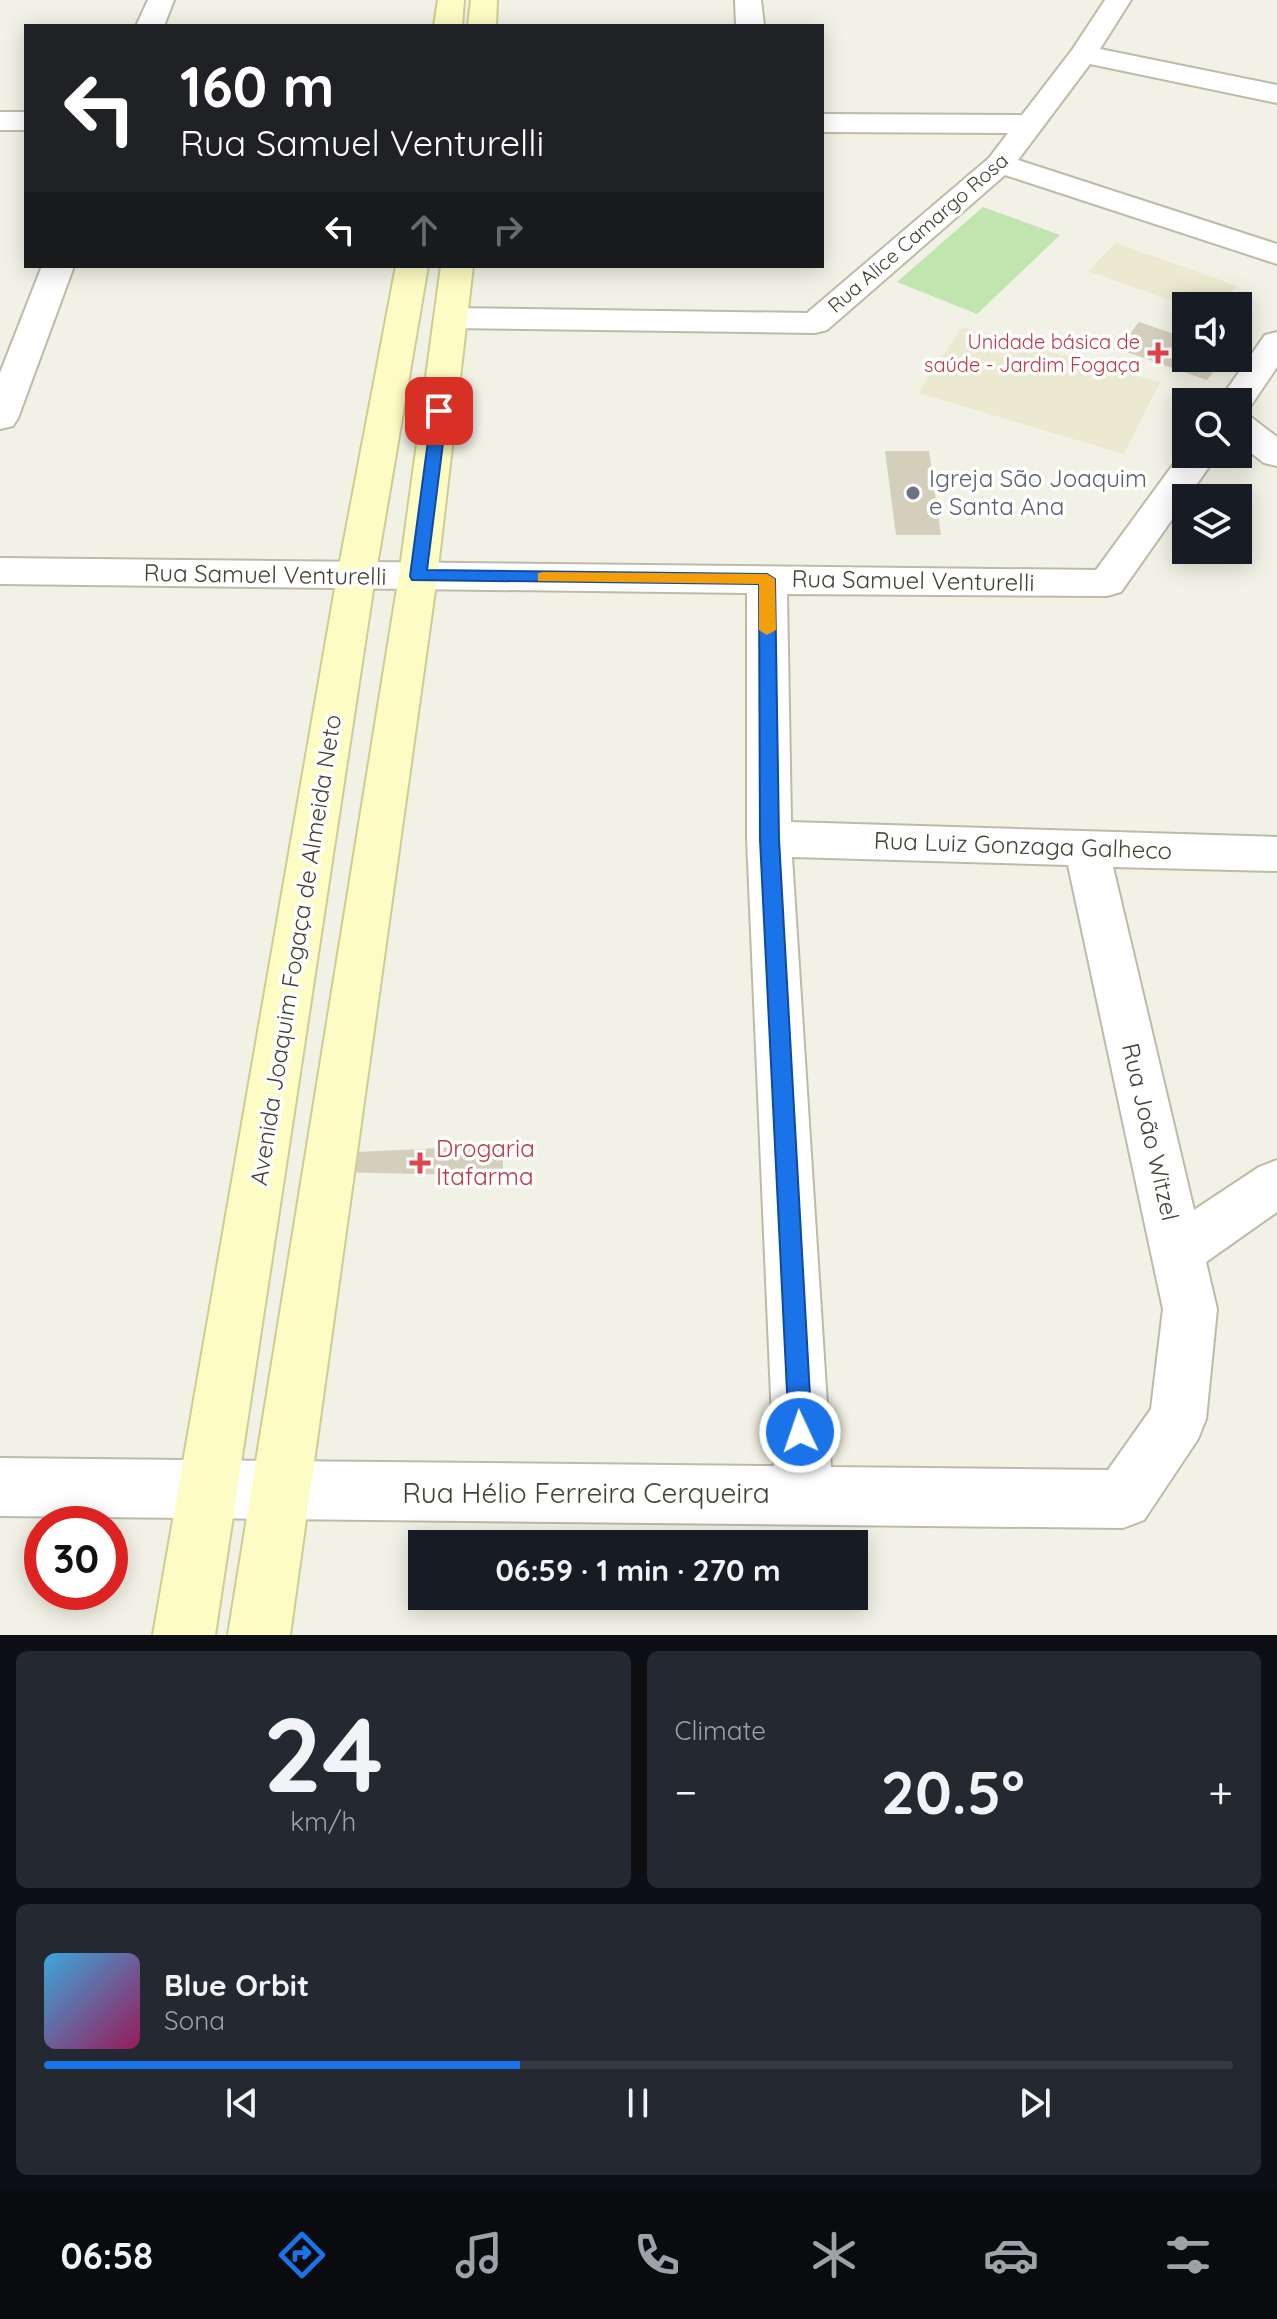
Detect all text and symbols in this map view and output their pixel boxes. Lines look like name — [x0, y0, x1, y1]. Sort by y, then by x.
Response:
text: 160 m — [180, 51, 334, 121]
icon: left — [48, 56, 152, 160]
text: Rua Samuel Venturelli — [180, 120, 544, 165]
street label: Rua Alice Camargo Rosa — [822, 148, 1013, 318]
icon: left — [318, 208, 362, 252]
icon: ahead — [402, 208, 446, 252]
icon: right — [486, 208, 530, 252]
map controls — [1172, 292, 1252, 564]
button: sound — [1172, 292, 1252, 372]
place label: Unidade básica de saúde - Jardim Fogaça — [924, 329, 1140, 377]
marker: Unidade básica de saúde - Jardim Fogaça — [1147, 342, 1169, 364]
pin — [405, 377, 473, 445]
button: search — [1172, 388, 1252, 468]
icon: arrive — [417, 389, 461, 433]
place label: Igreja São Joaquim e Santa Ana — [929, 463, 1147, 521]
marker: Igreja São Joaquim e Santa Ana — [904, 484, 922, 502]
button: layers — [1172, 484, 1252, 564]
street label: Rua Samuel Venturelli — [143, 557, 387, 591]
street label: Rua Samuel Venturelli — [791, 563, 1035, 597]
street label: Avenida Joaquim Fogaça de Almeida Neto — [243, 712, 347, 1187]
street label: Rua Luiz Gonzaga Galheco — [873, 825, 1173, 865]
street label: Rua João Witzel — [1116, 1040, 1186, 1223]
place label: Drogaria Itafarma — [436, 1133, 535, 1191]
marker: Drogaria Itafarma — [411, 1154, 429, 1172]
position arrow — [758, 1390, 842, 1474]
street label: Rua Hélio Ferreira Cerqueira — [402, 1475, 770, 1510]
speed limit sign: 30 — [24, 1506, 128, 1610]
text: 06:59 · 1 min · 270 m — [495, 1551, 781, 1589]
text: 24 — [263, 1688, 383, 1818]
text: Climate — [675, 1714, 766, 1747]
text: 20.5° — [881, 1754, 1025, 1829]
text: − — [675, 1764, 697, 1819]
text: + — [1208, 1764, 1233, 1819]
text: km/h — [290, 1805, 356, 1838]
text: Blue Orbit — [164, 1966, 309, 2004]
text: Sona — [164, 2004, 225, 2037]
icon: previous — [220, 2081, 264, 2125]
icon: pause — [616, 2081, 660, 2125]
icon: next — [1013, 2081, 1057, 2125]
icon: directions — [274, 2227, 330, 2283]
icon: music — [451, 2227, 507, 2283]
icon: phone — [629, 2227, 685, 2283]
icon: climate — [806, 2227, 862, 2283]
icon: car — [983, 2227, 1039, 2283]
icon: filters — [1160, 2227, 1216, 2283]
text: 06:58 — [61, 2233, 153, 2278]

